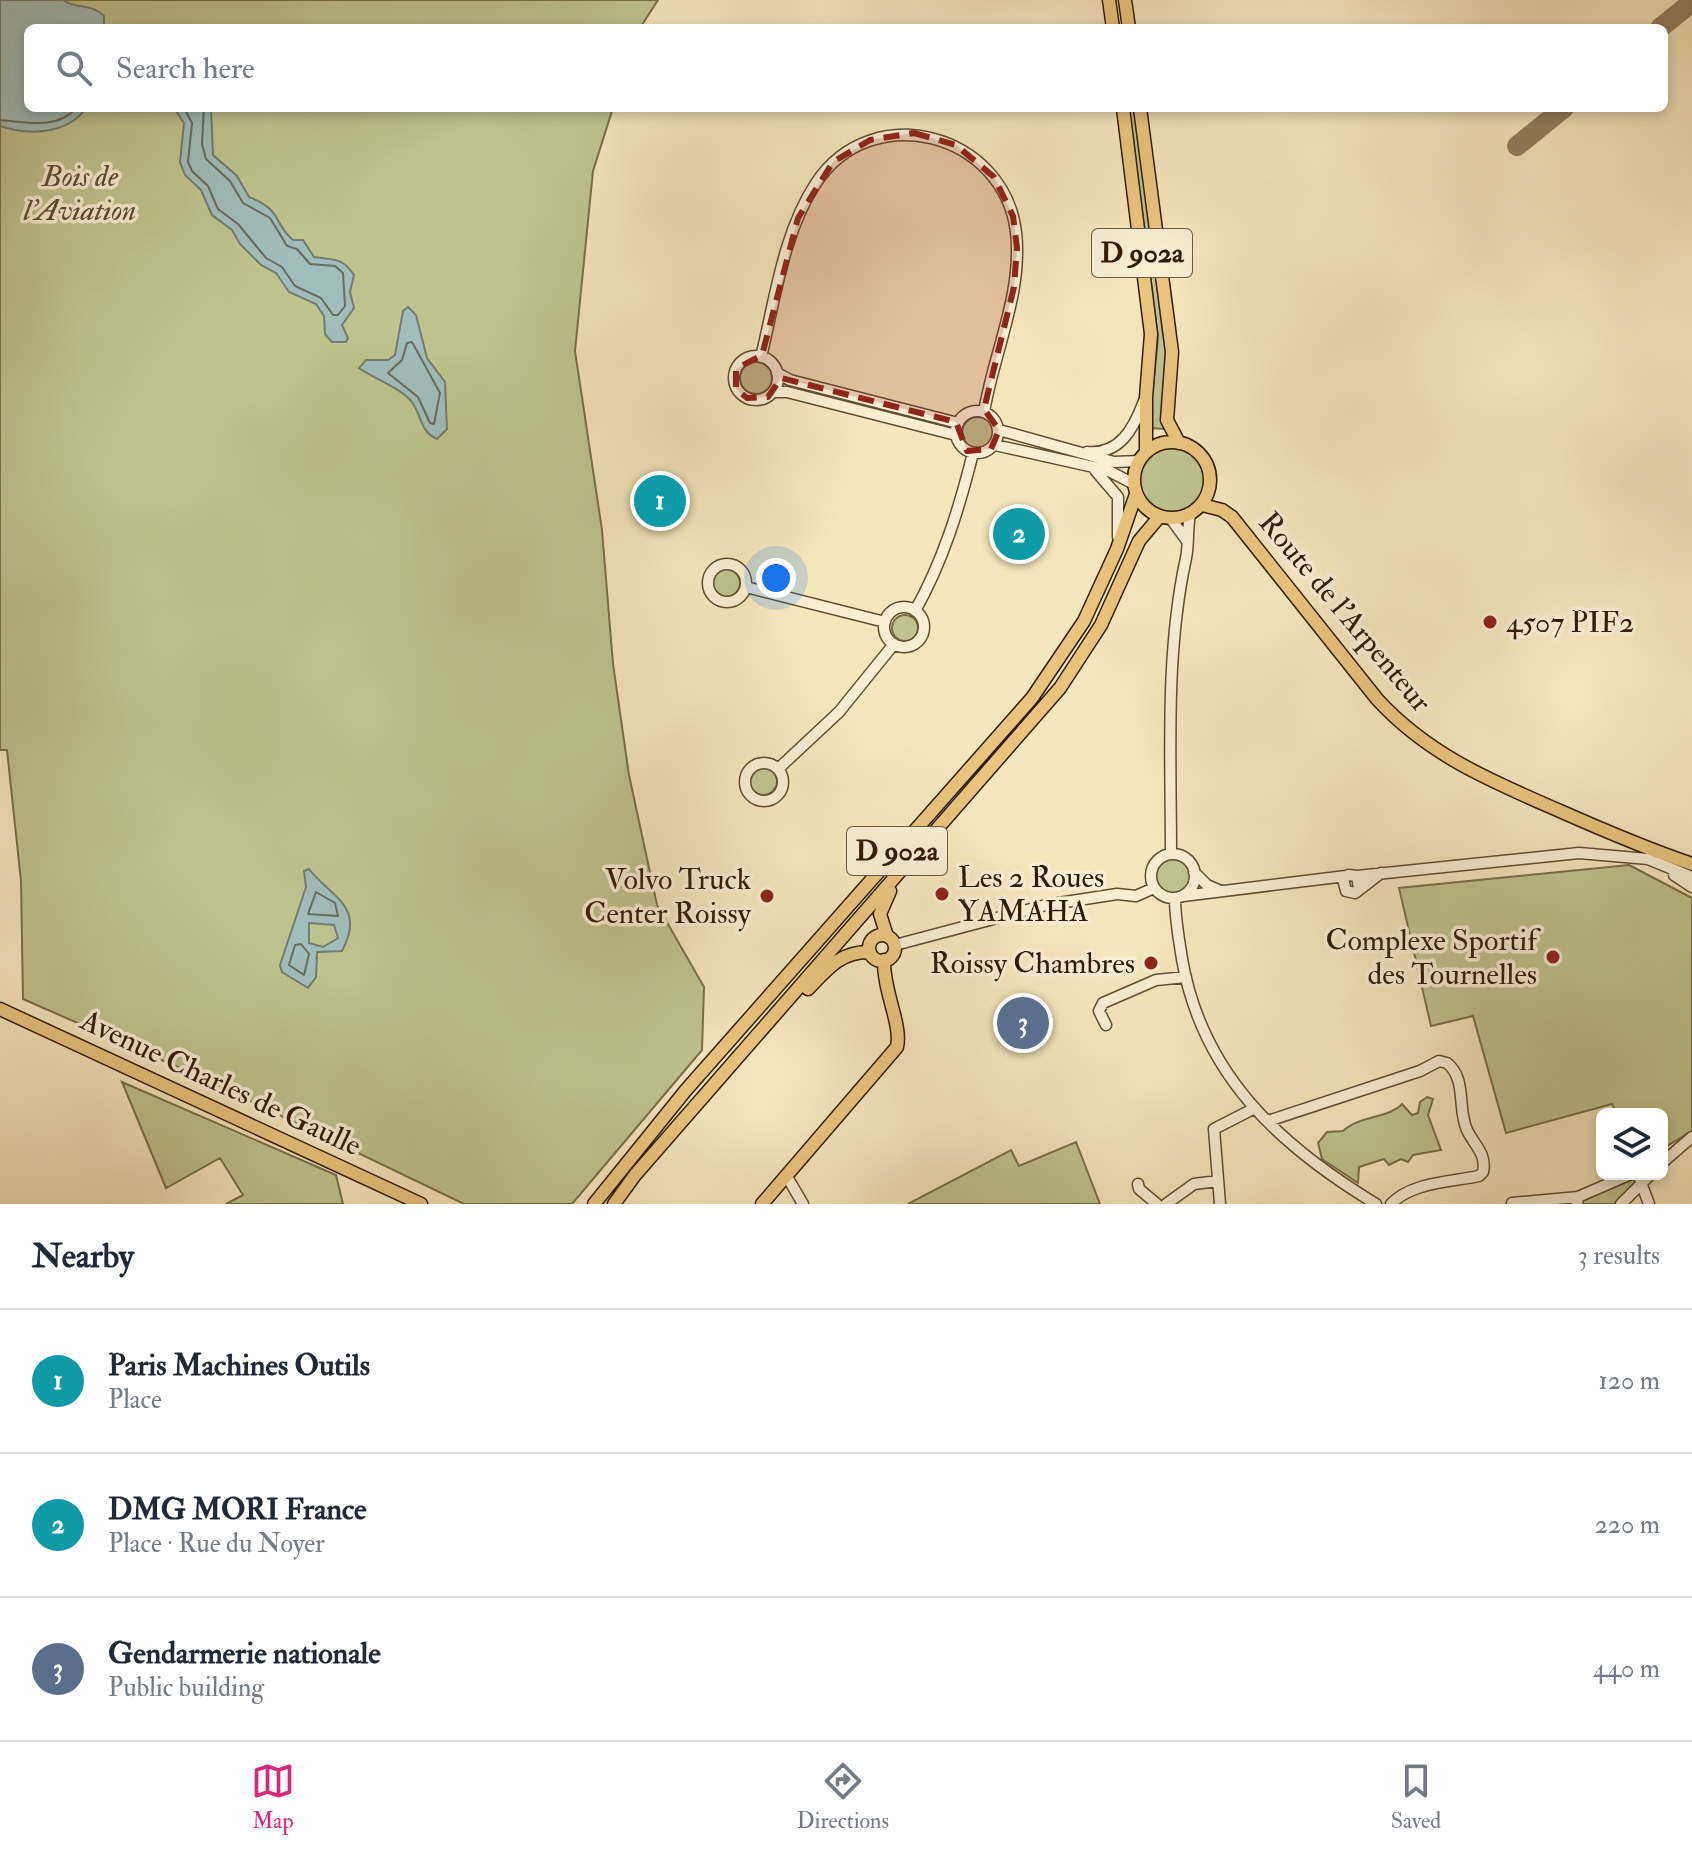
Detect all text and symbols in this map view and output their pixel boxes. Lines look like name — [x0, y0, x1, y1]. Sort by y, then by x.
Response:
search box — [24, 24, 1668, 112]
icon: search — [52, 46, 96, 90]
text: Search here — [116, 50, 255, 87]
park label: Bois de l'Aviation — [23, 158, 136, 229]
road number: D 902a — [1092, 229, 1192, 277]
pin: 1 — [634, 471, 686, 531]
pin: 2 — [993, 504, 1045, 564]
street label: Route de l'Arpenteur — [1251, 504, 1439, 720]
your location — [756, 558, 796, 598]
place label: 4507 PIF2 — [1506, 604, 1634, 641]
marker: 4507 PIF2 — [1481, 613, 1499, 631]
road number: D 902a — [847, 827, 947, 875]
place label: Les 2 Roues YAMAHA — [958, 859, 1104, 930]
place label: Volvo Truck Center Roissy — [584, 861, 752, 932]
marker: Les 2 Roues YAMAHA — [933, 885, 951, 903]
marker: Volvo Truck Center Roissy — [758, 887, 776, 905]
place label: Complexe Sportif des Tournelles — [1325, 922, 1541, 993]
place label: Roissy Chambres — [930, 945, 1135, 982]
marker: Complexe Sportif des Tournelles — [1544, 948, 1562, 966]
marker: Roissy Chambres — [1142, 954, 1160, 972]
pin: 3 — [997, 993, 1049, 1053]
street label: Avenue Charles de Gaulle — [74, 1001, 367, 1164]
map controls — [1596, 1108, 1668, 1180]
button: layers — [1596, 1108, 1668, 1180]
text: Nearby — [32, 1235, 134, 1278]
text: 3 results — [1578, 1240, 1660, 1272]
text: Paris Machines Outils — [108, 1347, 370, 1384]
text: 1 — [53, 1365, 63, 1397]
text: 120 m — [1599, 1365, 1660, 1397]
text: Place — [108, 1384, 162, 1416]
text: DMG MORI France — [108, 1491, 367, 1528]
text: 2 — [51, 1509, 65, 1541]
text: 220 m — [1595, 1509, 1660, 1541]
text: Place · Rue du Noyer — [108, 1528, 325, 1560]
text: Gendarmerie nationale — [108, 1635, 381, 1672]
text: 3 — [53, 1653, 63, 1685]
text: 440 m — [1593, 1653, 1660, 1685]
text: Public building — [108, 1672, 264, 1704]
tab: Map — [251, 1759, 295, 1835]
tab: Directions — [797, 1759, 889, 1835]
tab: Saved — [1391, 1759, 1441, 1835]

